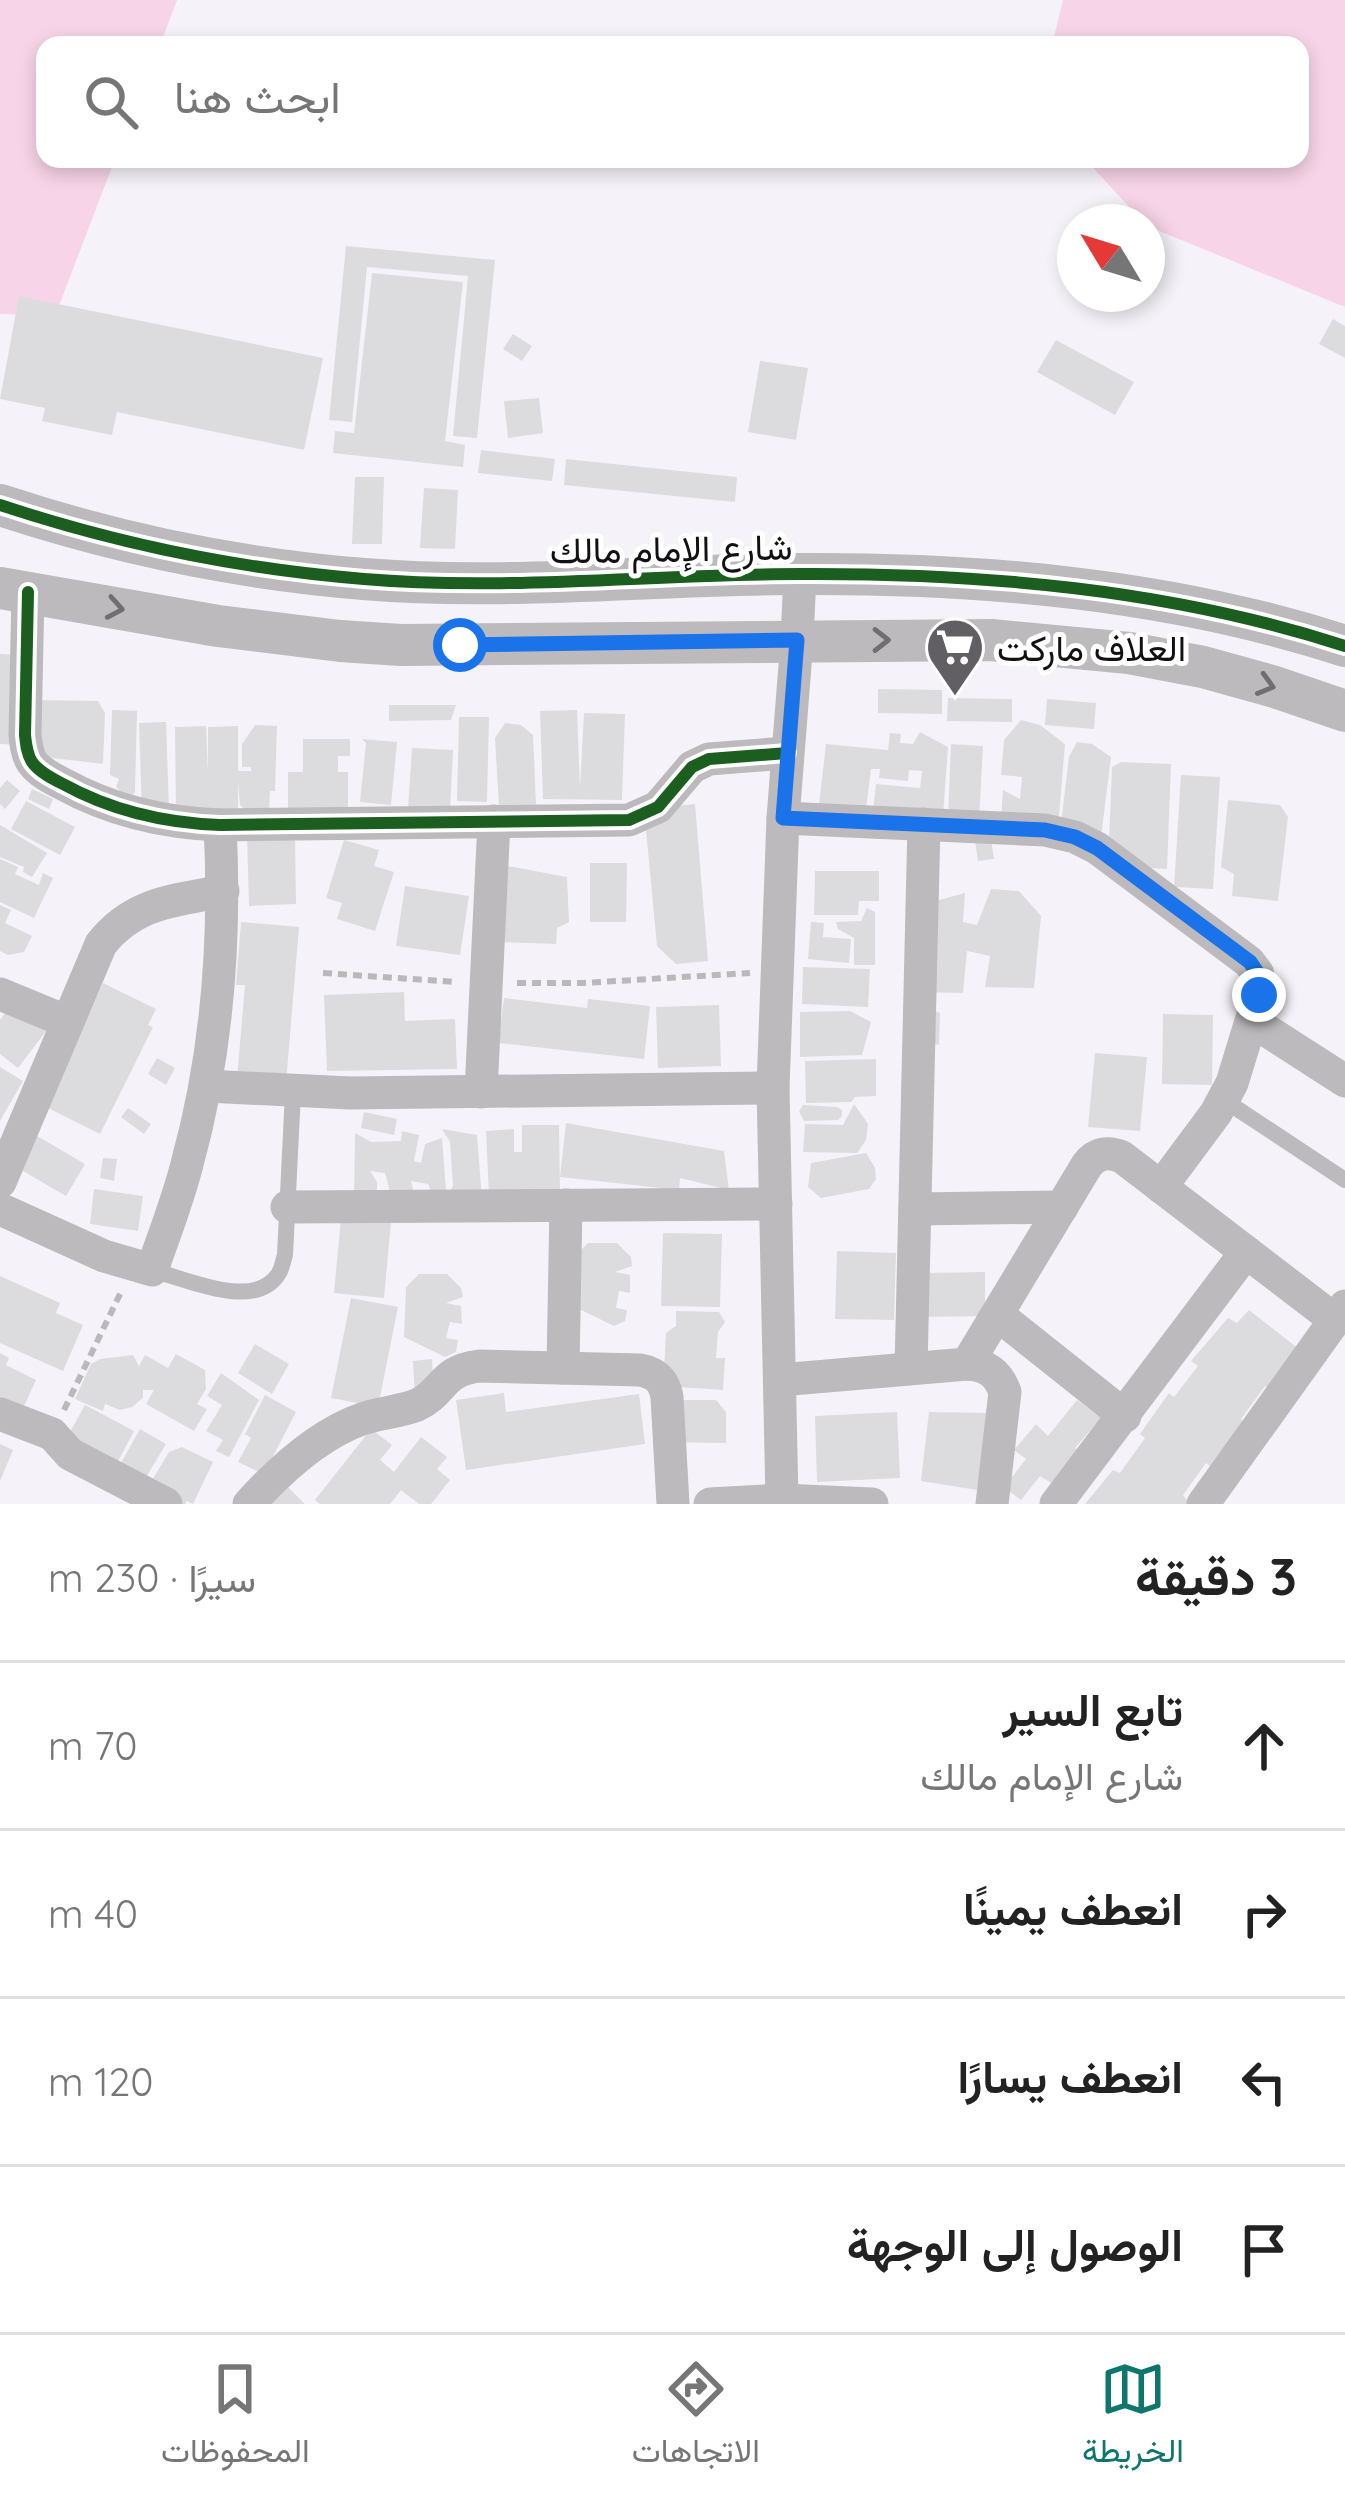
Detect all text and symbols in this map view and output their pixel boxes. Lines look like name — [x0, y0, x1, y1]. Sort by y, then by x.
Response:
search box — [36, 36, 1309, 168]
text: ابحث هنا — [174, 68, 341, 124]
icon: search — [78, 69, 144, 135]
north arrow — [1057, 204, 1165, 312]
street label: شارع الإمام مالك — [549, 523, 793, 576]
one-way arrow — [105, 594, 125, 620]
supermarket icon: العلاف ماركت — [924, 616, 986, 698]
route start — [433, 618, 487, 672]
place label: العلاف ماركت — [997, 625, 1186, 671]
one-way arrow — [873, 627, 891, 653]
one-way arrow — [1255, 671, 1276, 696]
route end — [1232, 968, 1286, 1022]
text: 3 دقيقة — [1135, 1544, 1297, 1608]
text: سيرًا · 230 m — [48, 1553, 256, 1602]
text: تابع السير — [1003, 1681, 1183, 1737]
icon: ahead — [1231, 1713, 1297, 1779]
text: 70 m — [48, 1721, 137, 1770]
text: شارع الإمام مالك — [920, 1751, 1183, 1800]
text: انعطف يمينًا — [963, 1880, 1183, 1936]
icon: right — [1231, 1881, 1297, 1947]
text: 40 m — [48, 1889, 138, 1938]
text: انعطف يسارًا — [957, 2048, 1183, 2104]
icon: left — [1231, 2049, 1297, 2115]
text: 120 m — [48, 2057, 153, 2106]
text: الوصول إلى الوجهة — [847, 2216, 1183, 2272]
icon: arrive — [1231, 2217, 1297, 2283]
tab: المحفوظات — [161, 2356, 310, 2480]
tab: الاتجاهات — [632, 2356, 760, 2480]
tab: الخريطة — [1082, 2356, 1184, 2480]

